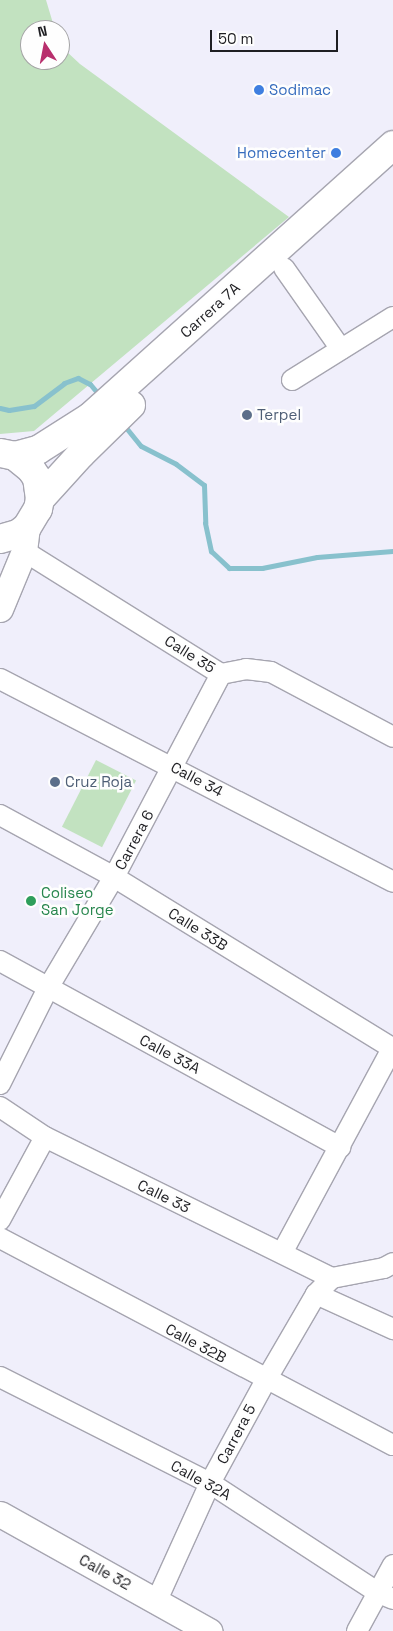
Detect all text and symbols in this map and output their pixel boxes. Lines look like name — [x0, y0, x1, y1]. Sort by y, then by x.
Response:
north arrow — [20, 20, 70, 70]
scale bar — [213, 20, 340, 52]
text: N — [36, 22, 49, 41]
text: 50 m — [218, 29, 253, 48]
place label: Sodimac — [269, 81, 331, 99]
marker: Sodimac — [253, 84, 265, 96]
place label: Homecenter — [237, 144, 326, 162]
marker: Homecenter — [330, 147, 342, 159]
street label: Carrera 7A — [176, 279, 244, 341]
place label: Terpel — [257, 406, 301, 424]
marker: Terpel — [241, 409, 253, 421]
street label: Calle 35 — [161, 631, 219, 677]
street label: Calle 34 — [168, 758, 226, 800]
place label: Cruz Roja — [65, 773, 132, 791]
marker: Cruz Roja — [49, 776, 61, 788]
street label: Carrera 6 — [111, 807, 157, 873]
place label: Coliseo San Jorge — [41, 883, 114, 918]
marker: Coliseo San Jorge — [25, 895, 37, 907]
street label: Calle 33B — [165, 904, 231, 954]
street label: Calle 33A — [137, 1031, 203, 1077]
street label: Calle 33 — [135, 1176, 193, 1216]
street label: Calle 32B — [162, 1319, 230, 1367]
street label: Carrera 5 — [213, 1401, 259, 1467]
street label: Calle 32A — [168, 1456, 234, 1504]
street label: Calle 32 — [76, 1550, 134, 1594]

